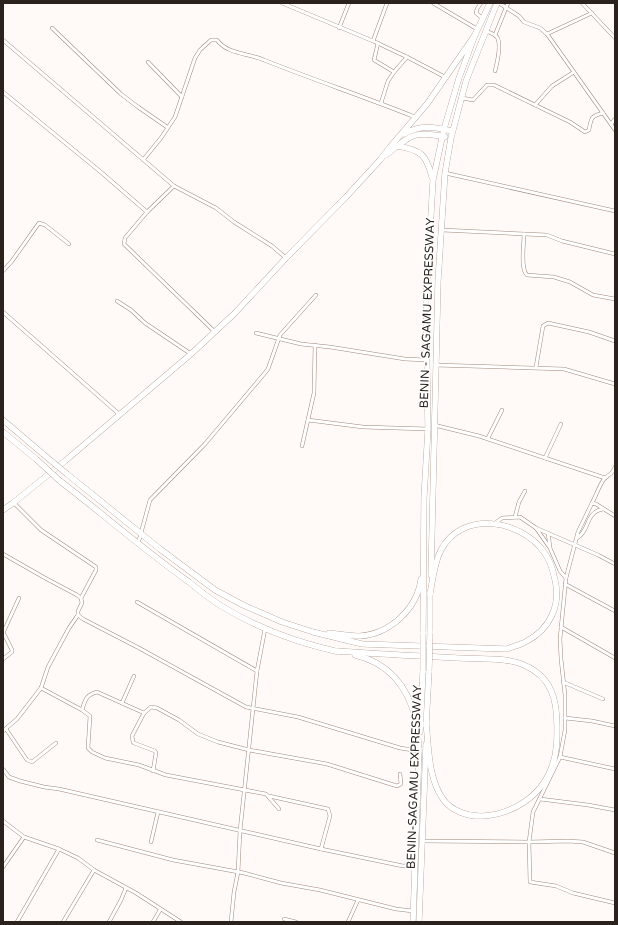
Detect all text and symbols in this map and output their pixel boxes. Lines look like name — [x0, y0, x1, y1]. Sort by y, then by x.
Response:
street label: BENIN - SAGAMU EXPRESSWAY — [417, 217, 437, 408]
street label: BENIN-SAGAMU EXPRESSWAY — [404, 684, 424, 869]

